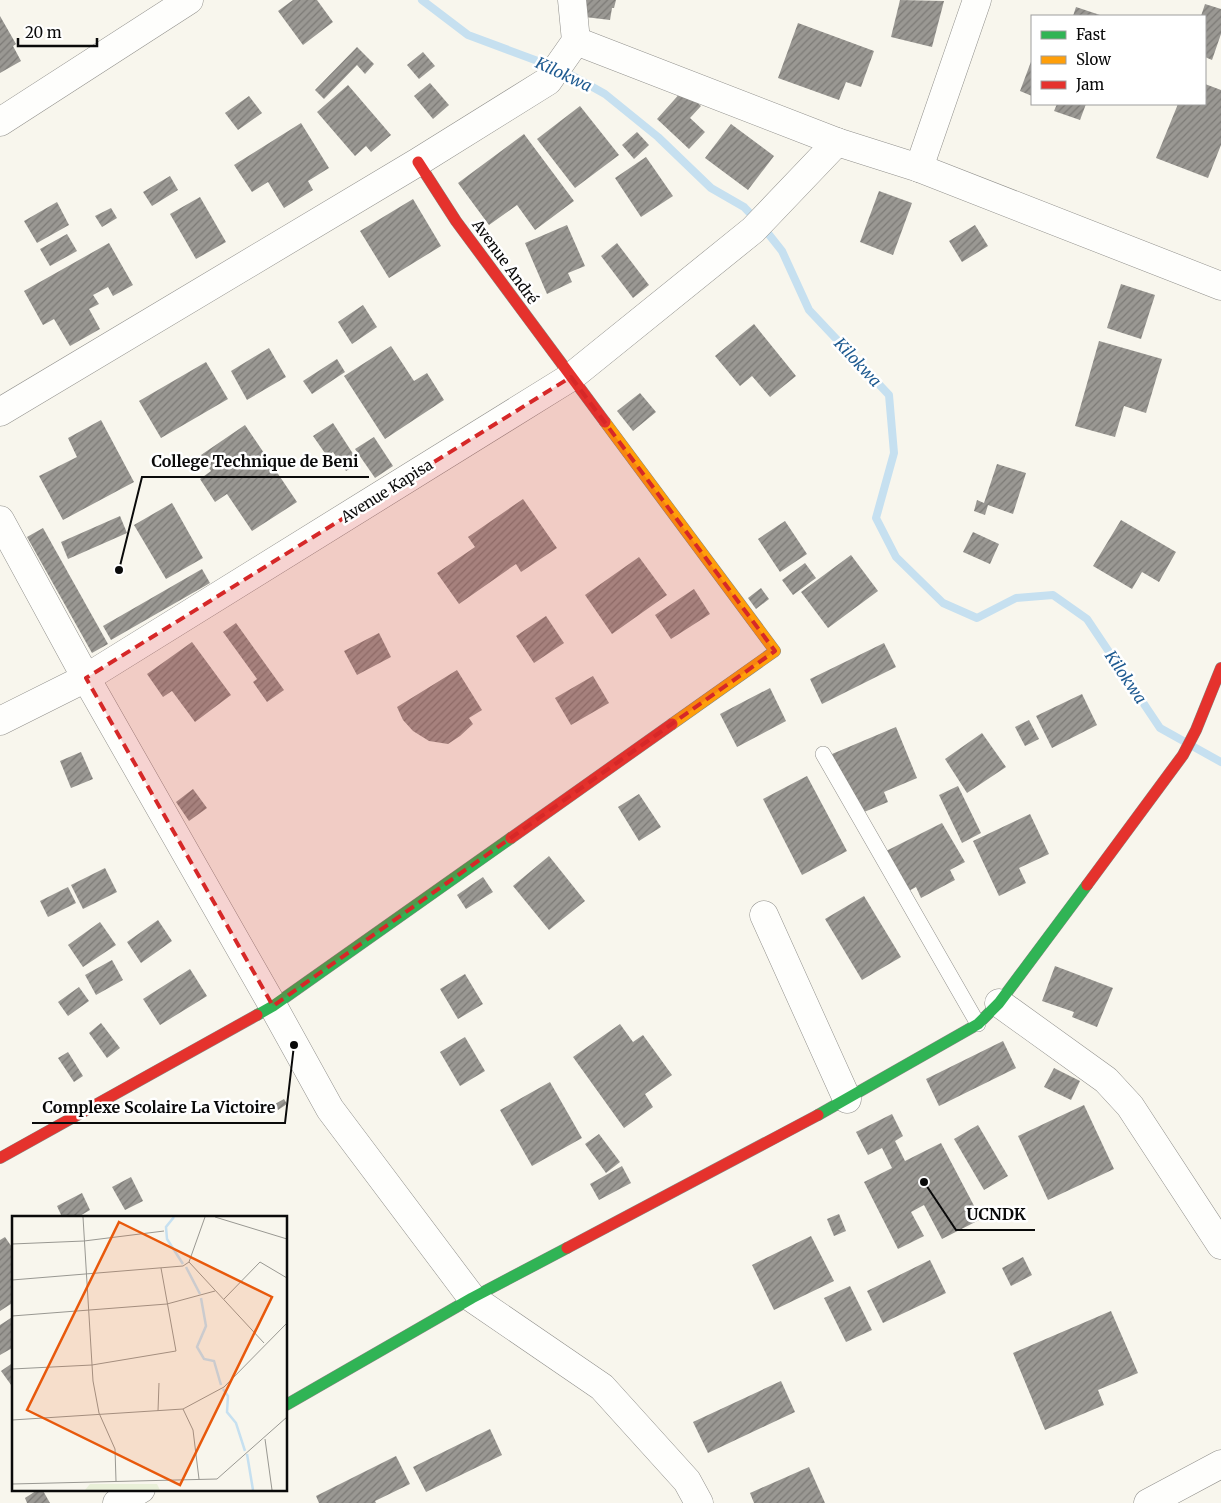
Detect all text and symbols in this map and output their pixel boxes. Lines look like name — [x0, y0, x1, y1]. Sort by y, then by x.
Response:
scale bar — [18, 15, 96, 47]
legend — [1031, 15, 1206, 105]
text: 20 m — [25, 23, 62, 42]
text: Fast — [1076, 25, 1106, 44]
text: Slow — [1076, 50, 1111, 69]
water label: Kilokwa — [532, 52, 595, 96]
text: Jam — [1075, 75, 1104, 94]
street label: Avenue André — [468, 215, 543, 308]
water label: Kilokwa — [830, 333, 886, 391]
callout: College Technique de Beni — [142, 446, 369, 477]
text: College Technique de Beni — [151, 451, 359, 471]
street label: Avenue Kapisa — [337, 455, 436, 527]
water label: Kilokwa — [1100, 646, 1151, 707]
callout: Complexe Scolaire La Victoire — [32, 1092, 285, 1123]
text: Complexe Scolaire La Victoire — [43, 1097, 276, 1117]
callout: UCNDK — [956, 1199, 1035, 1230]
text: UCNDK — [966, 1204, 1026, 1224]
inset map — [12, 1216, 288, 1490]

